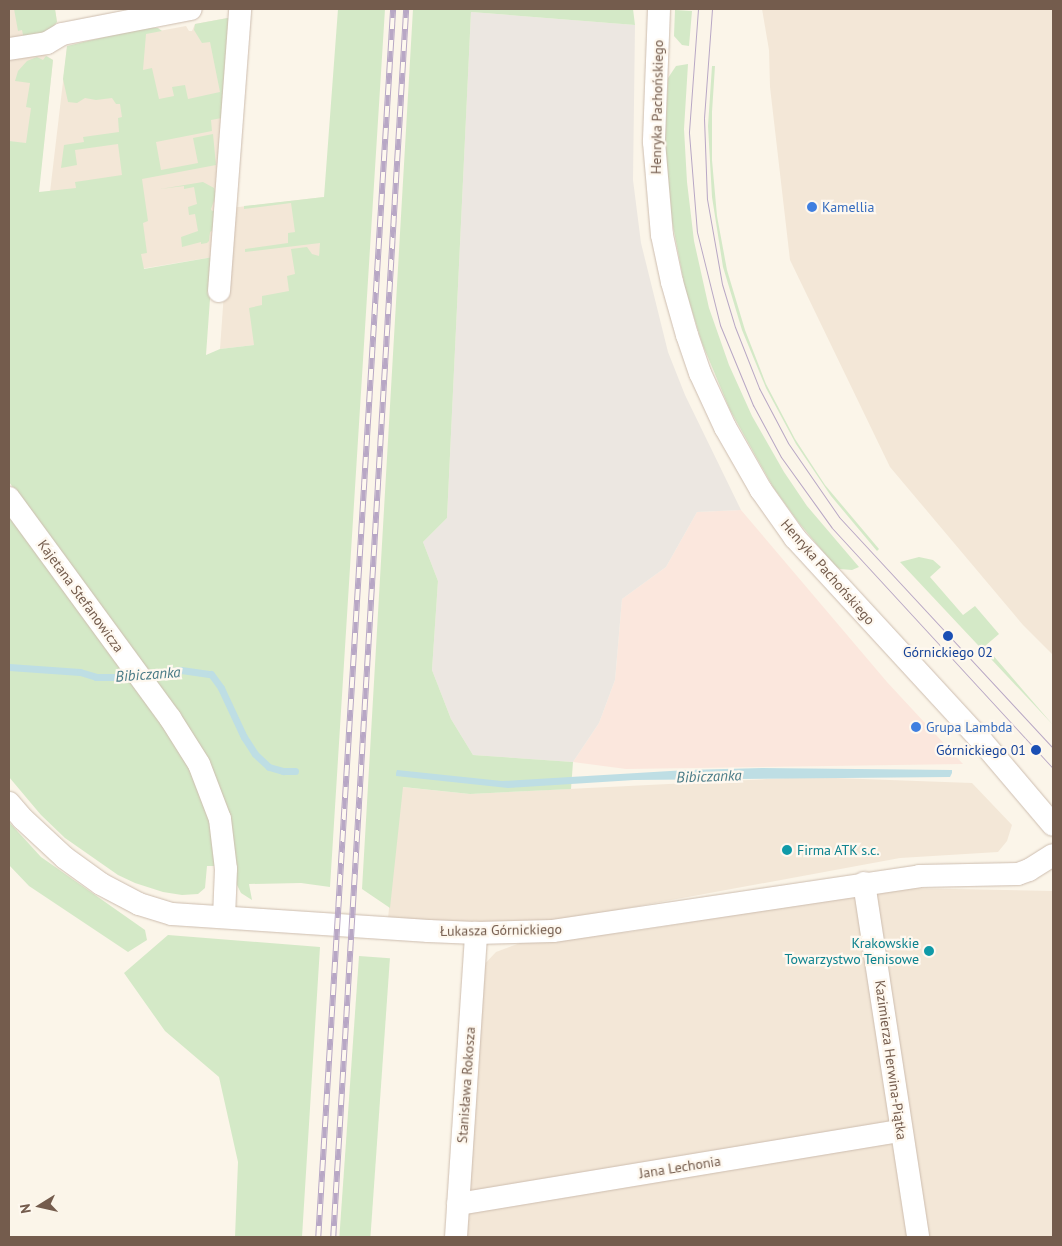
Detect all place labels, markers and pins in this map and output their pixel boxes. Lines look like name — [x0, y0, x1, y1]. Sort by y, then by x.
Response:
place label: Kamellia — [822, 199, 874, 215]
marker: Kamellia — [806, 201, 818, 213]
marker: Górnickiego 02 — [942, 630, 954, 642]
place label: Górnickiego 02 — [903, 644, 993, 660]
place label: Grupa Lambda — [926, 719, 1012, 735]
marker: Grupa Lambda — [910, 721, 922, 733]
place label: Górnickiego 01 — [936, 742, 1026, 758]
marker: Górnickiego 01 — [1030, 744, 1042, 756]
place label: Firma ATK s.c. — [797, 842, 880, 858]
marker: Firma ATK s.c. — [781, 844, 793, 856]
place label: Krakowskie Towarzystwo Tenisowe — [784, 935, 919, 968]
marker: Krakowskie Towarzystwo Tenisowe — [923, 945, 935, 957]

